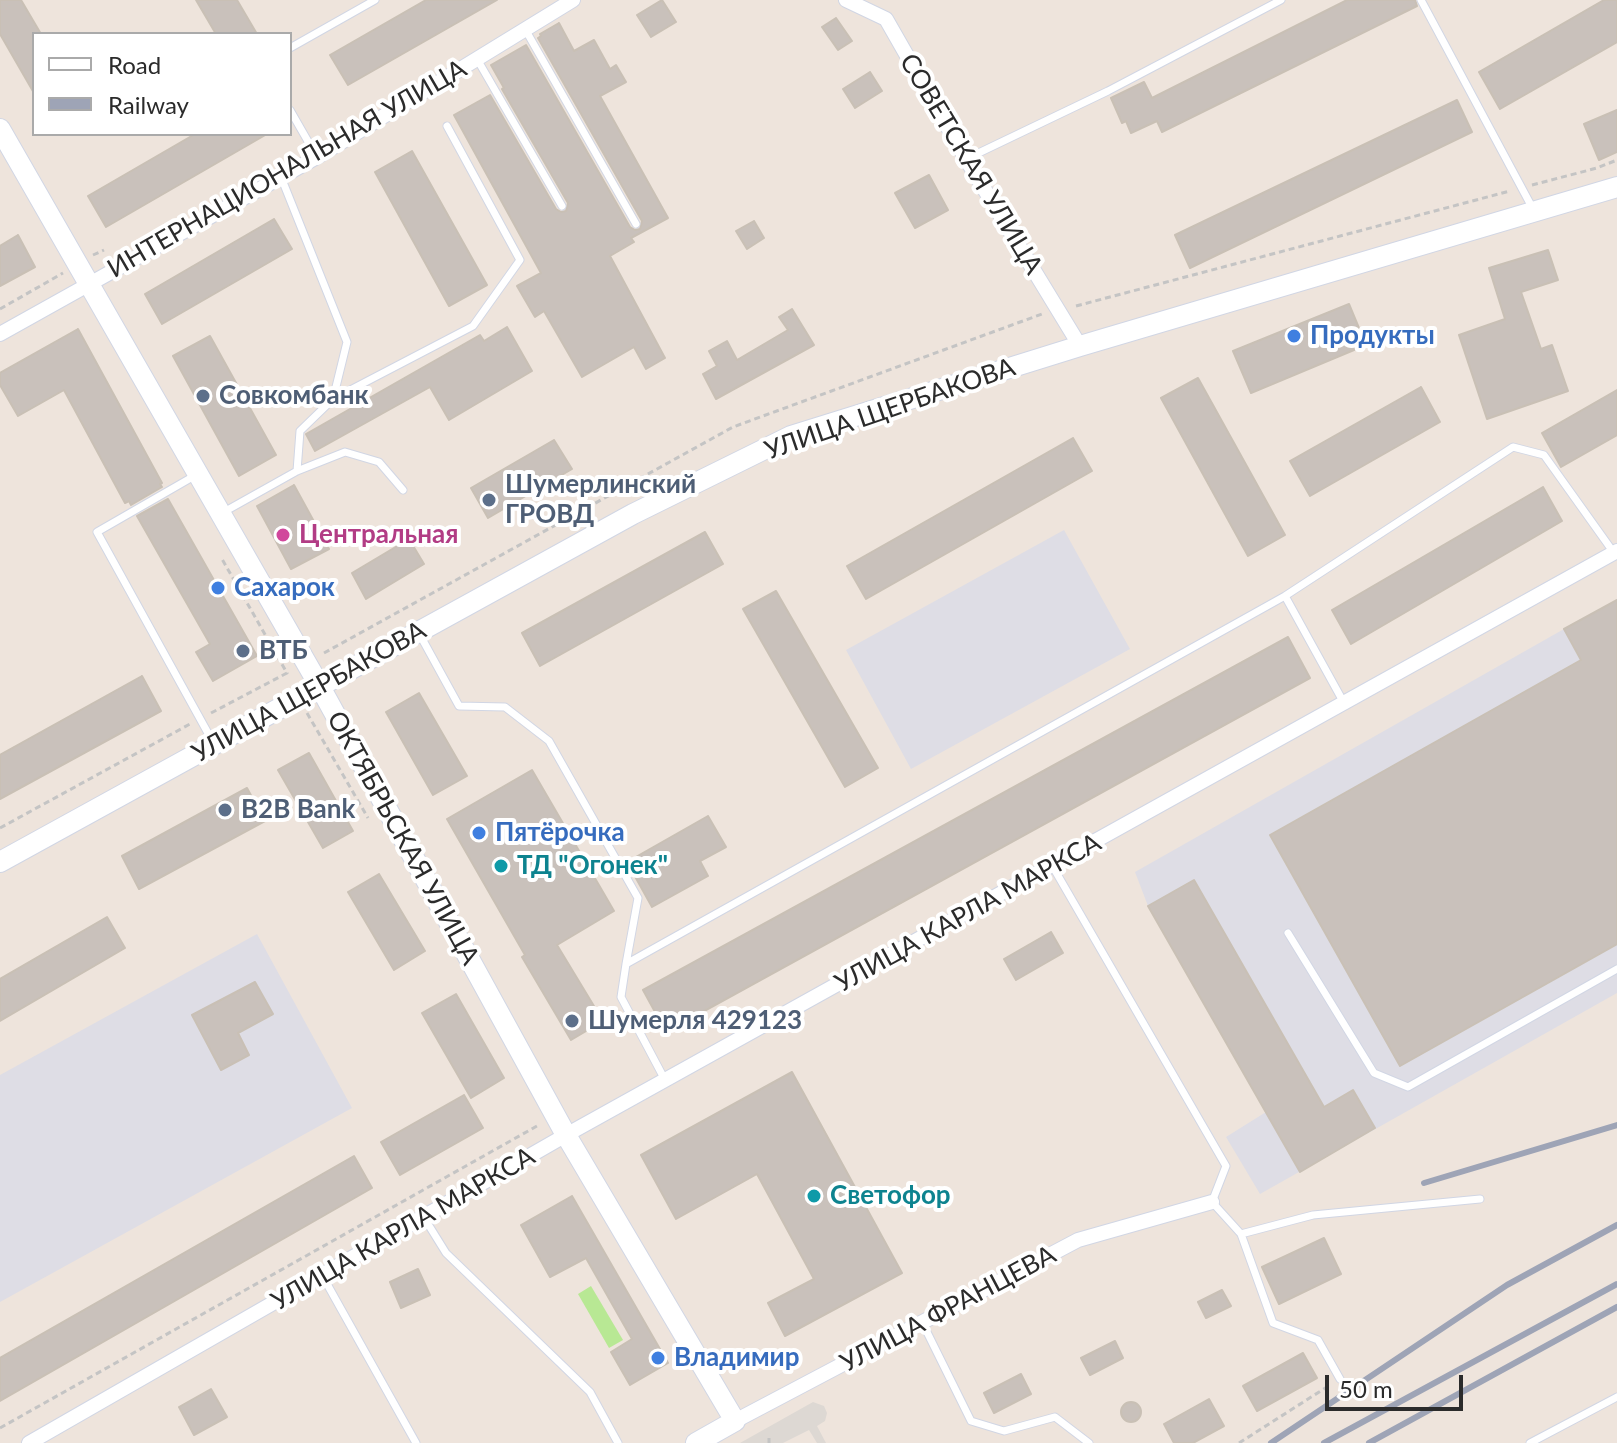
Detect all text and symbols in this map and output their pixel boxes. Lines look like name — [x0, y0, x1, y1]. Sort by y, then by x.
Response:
legend — [32, 32, 292, 136]
street label: СОВЕТСКАЯ УЛИЦА — [893, 48, 1049, 280]
text: Road — [108, 50, 161, 79]
street label: ИНТЕРНАЦИОНАЛЬНАЯ УЛИЦА — [102, 53, 472, 285]
text: Railway — [108, 90, 189, 119]
place label: Продукты — [1310, 320, 1435, 352]
marker: Продукты — [1285, 327, 1303, 345]
street label: УЛИЦА ЩЕРБАКОВА — [761, 351, 1019, 467]
place label: Совкомбанк — [219, 380, 369, 412]
marker: Совкомбанк — [194, 387, 212, 405]
place label: Шумерлинский ГРОВД — [505, 469, 696, 530]
marker: Шумерлинский ГРОВД — [480, 491, 498, 509]
place label: Центральная — [299, 519, 458, 551]
marker: Центральная — [274, 526, 292, 544]
place label: Сахарок — [234, 572, 335, 604]
marker: Сахарок — [209, 579, 227, 597]
street label: УЛИЦА ЩЕРБАКОВА — [187, 615, 431, 769]
place label: ВТБ — [259, 635, 308, 667]
marker: ВТБ — [234, 642, 252, 660]
street label: ОКТЯБРЬСКАЯ УЛИЦА — [320, 706, 486, 970]
place label: B2B Bank — [241, 794, 355, 826]
marker: B2B Bank — [216, 801, 234, 819]
place label: Пятёрочка — [495, 817, 625, 849]
marker: Пятёрочка — [470, 824, 488, 842]
street label: УЛИЦА КАРЛА МАРКСА — [830, 827, 1106, 999]
place label: ТД "Огонек" — [517, 850, 668, 882]
marker: ТД "Огонек" — [492, 857, 510, 875]
place label: Шумерля 429123 — [588, 1005, 802, 1037]
marker: Шумерля 429123 — [563, 1012, 581, 1030]
street label: УЛИЦА КАРЛА МАРКСА — [266, 1141, 540, 1317]
place label: Светофор — [830, 1180, 951, 1212]
marker: Светофор — [805, 1187, 823, 1205]
street label: УЛИЦА ФРАНЦЕВА — [835, 1239, 1061, 1379]
place label: Владимир — [674, 1342, 799, 1374]
marker: Владимир — [649, 1349, 667, 1367]
scale bar — [1329, 1359, 1467, 1409]
text: 50 m — [1339, 1374, 1393, 1403]

